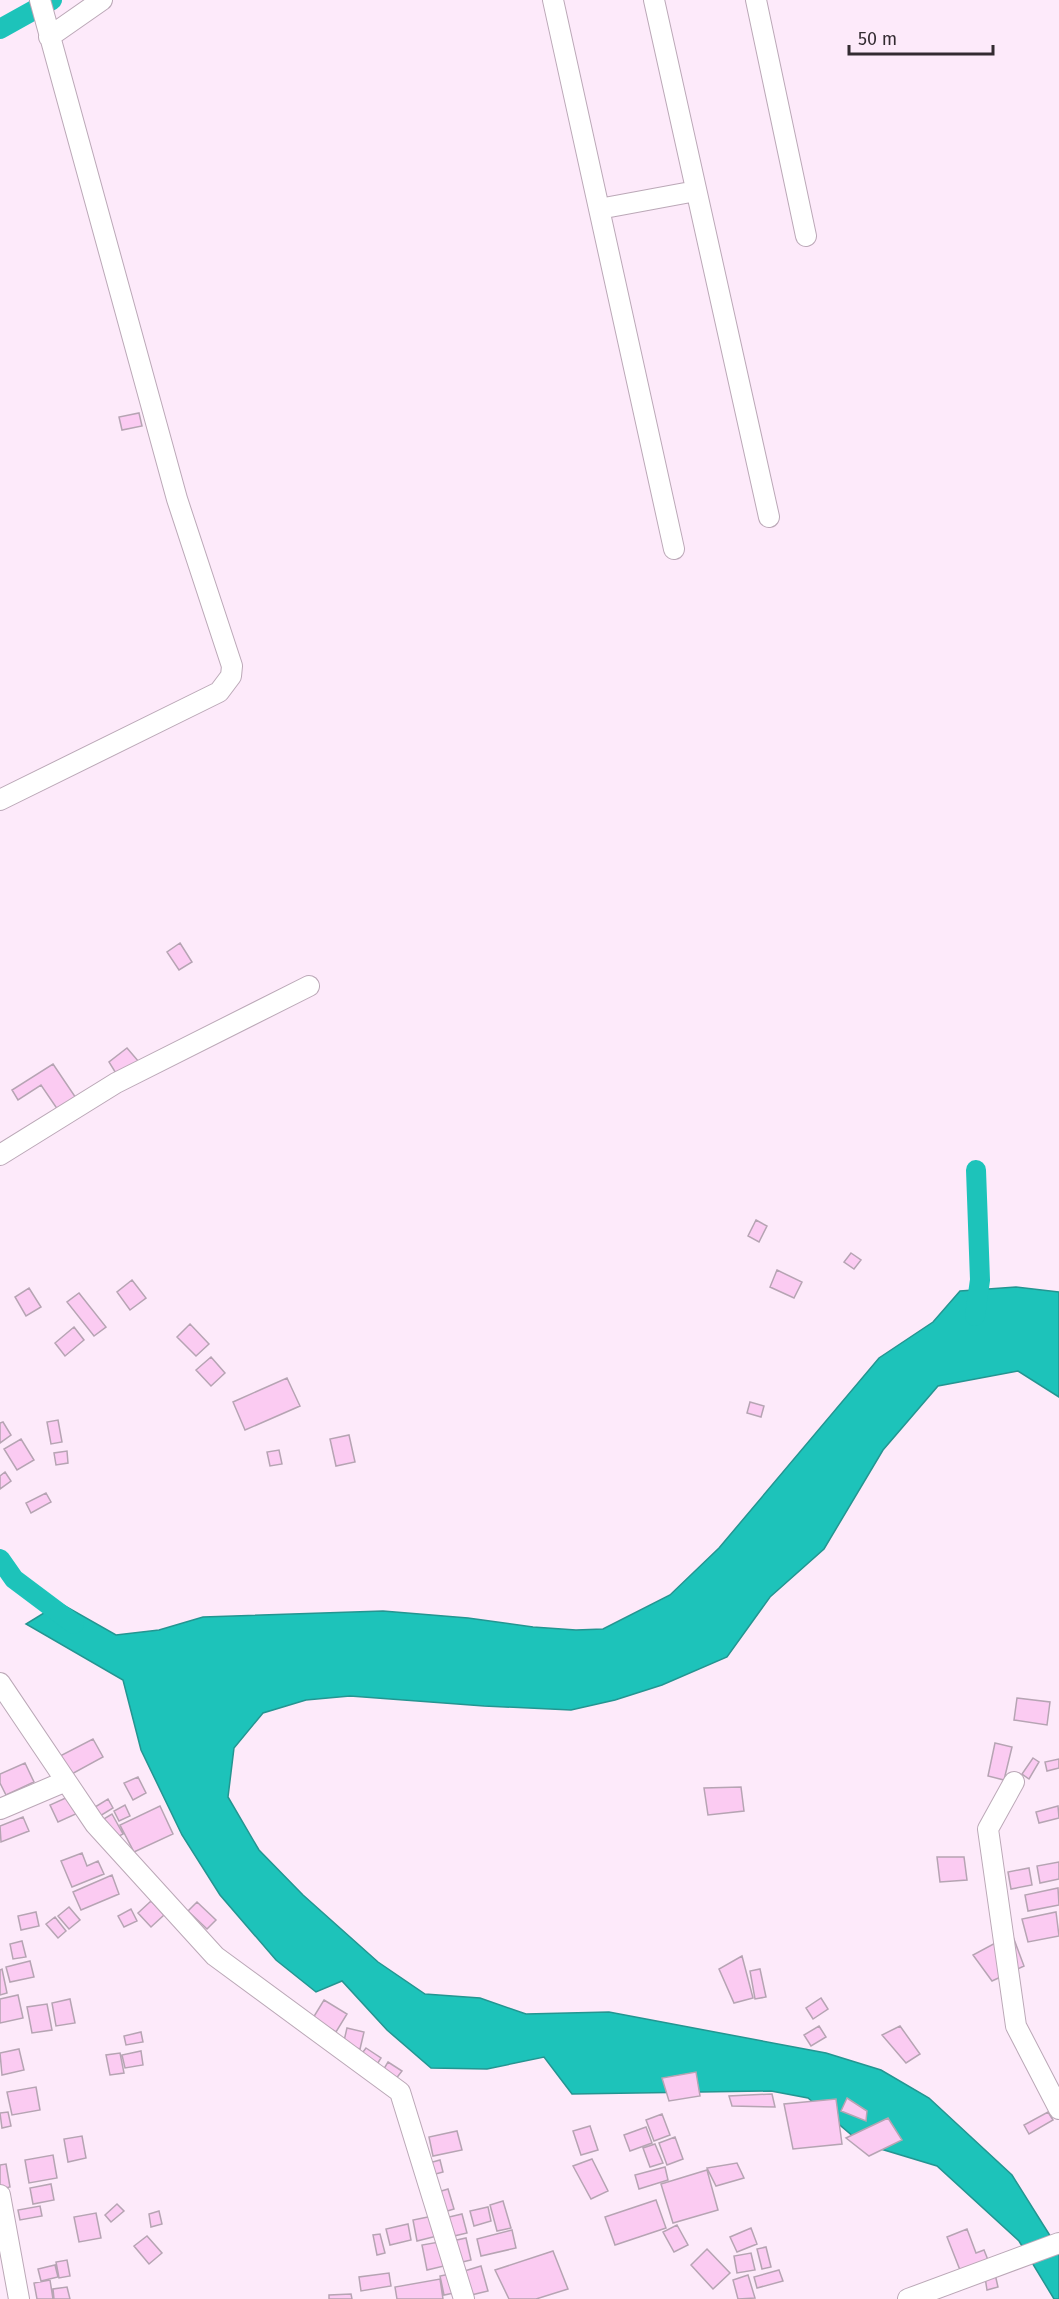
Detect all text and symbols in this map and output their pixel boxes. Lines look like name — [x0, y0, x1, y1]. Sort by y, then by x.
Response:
scale bar — [849, 18, 993, 56]
text: 50 m — [858, 28, 897, 50]

